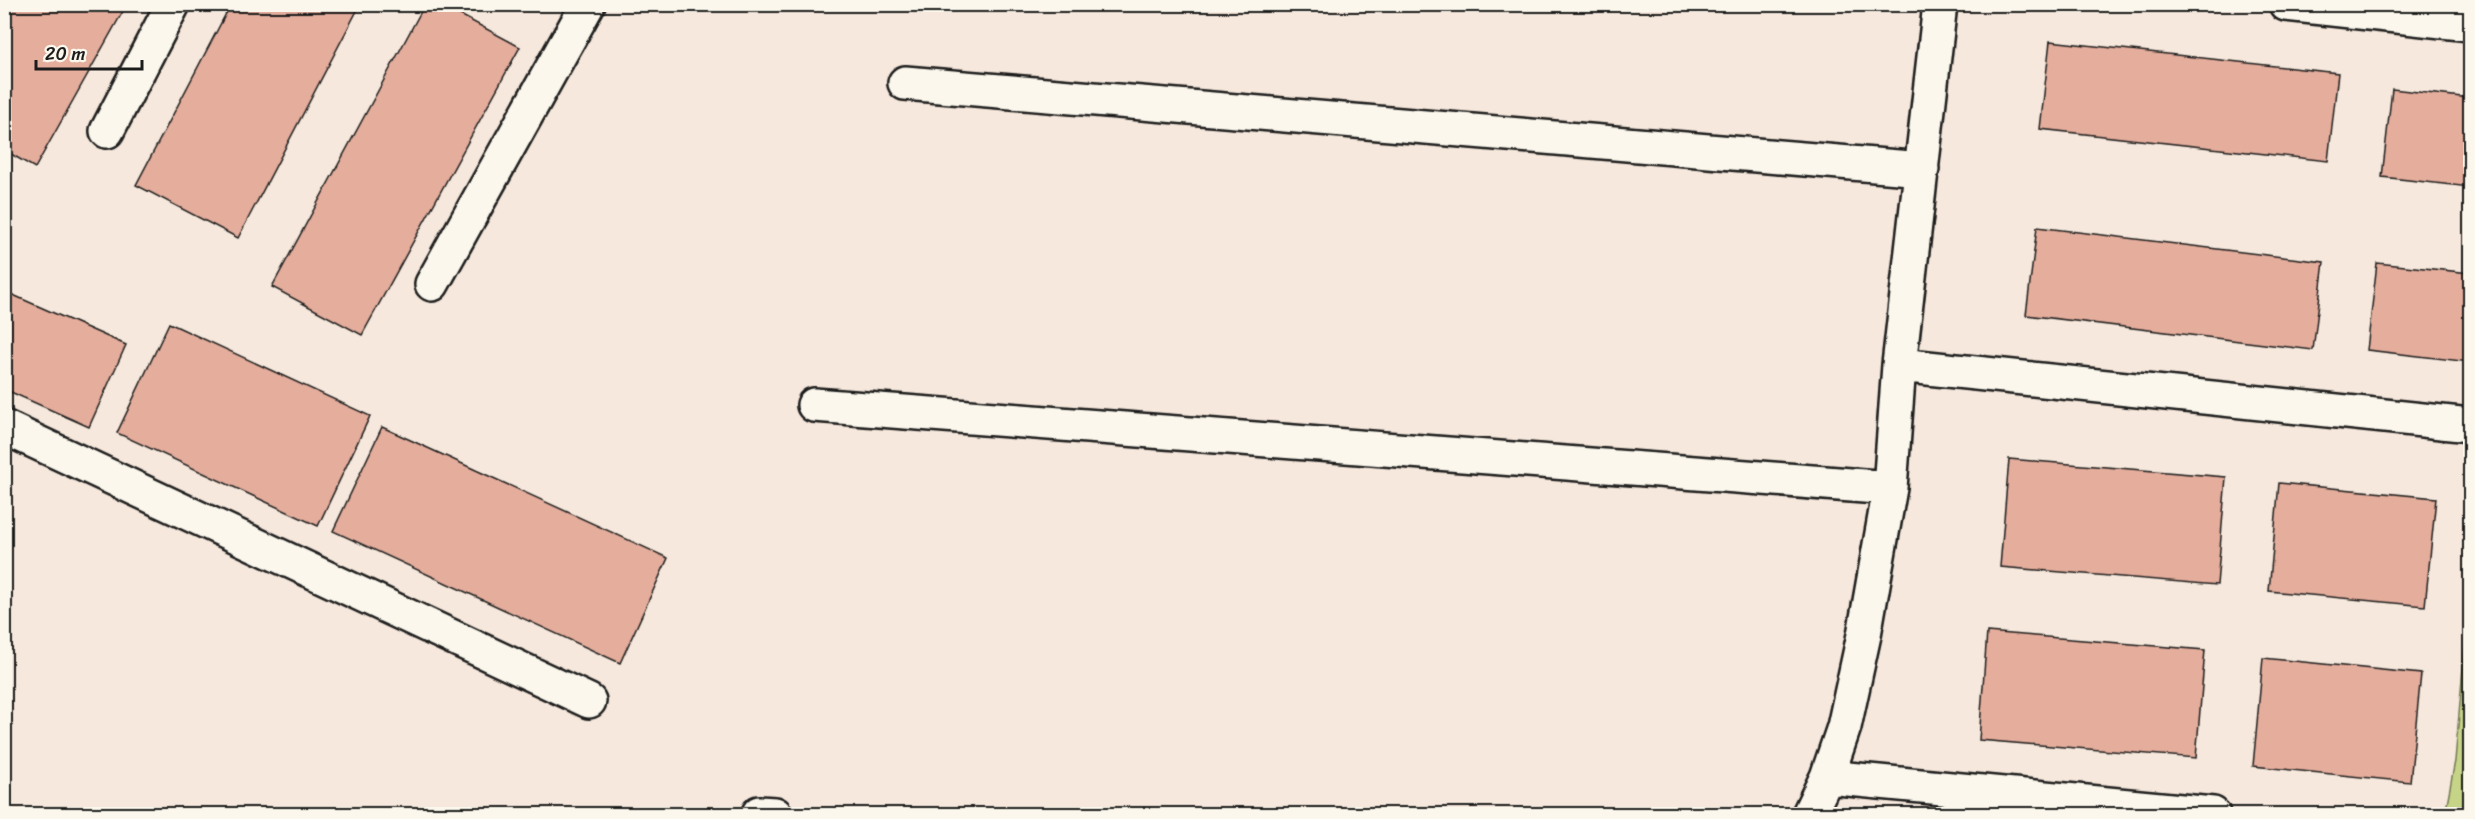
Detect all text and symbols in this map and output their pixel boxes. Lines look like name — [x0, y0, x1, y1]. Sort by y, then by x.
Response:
scale bar — [36, 33, 142, 71]
text: 20 m — [45, 38, 85, 70]

